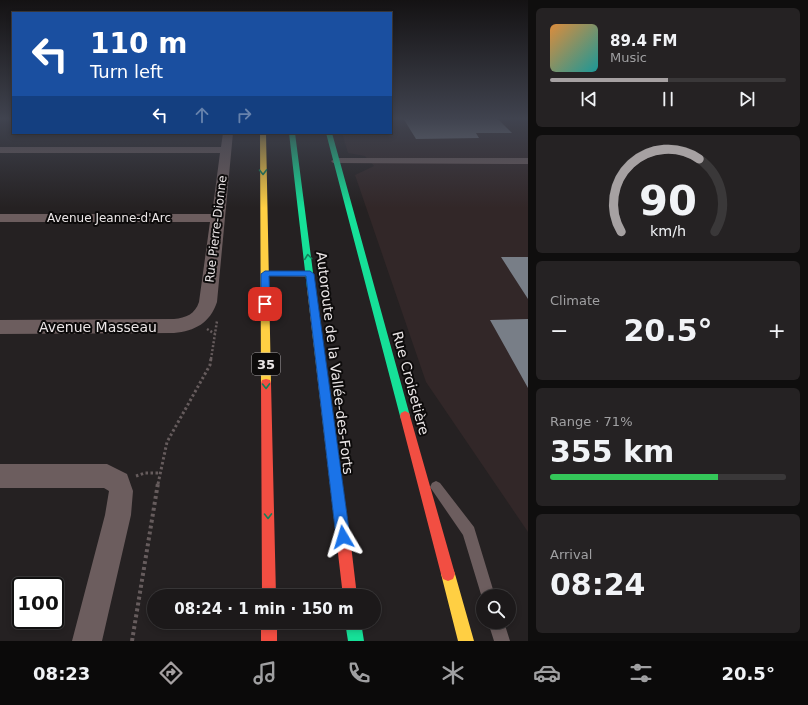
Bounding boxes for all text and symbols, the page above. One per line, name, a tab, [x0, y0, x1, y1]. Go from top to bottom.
text: 110 m	[90, 27, 187, 60]
icon: left	[24, 28, 76, 80]
text: 89.4 FM	[610, 32, 677, 50]
text: Music	[610, 50, 647, 65]
text: Turn left	[90, 61, 163, 82]
icon: previous	[578, 88, 600, 110]
icon: pause	[657, 88, 679, 110]
icon: next	[736, 88, 758, 110]
icon: left	[149, 104, 171, 126]
icon: ahead	[191, 104, 213, 126]
icon: right	[233, 104, 255, 126]
one-way arrow	[259, 169, 268, 175]
street label: Rue Pierre-Dionne	[202, 175, 230, 283]
text: 90	[639, 176, 697, 225]
street label: Avenue Jeanne-d'Arc	[47, 211, 171, 225]
text: km/h	[650, 222, 686, 238]
street label: Autoroute de la Vallée-des-Forts	[313, 251, 357, 475]
one-way arrow	[303, 254, 312, 260]
pin	[248, 287, 282, 321]
icon: arrive	[254, 293, 276, 315]
text: Climate	[550, 293, 600, 308]
text: 20.5°	[623, 313, 713, 348]
text: −	[550, 318, 568, 343]
text: +	[768, 318, 786, 343]
street label: Avenue Masseau	[39, 319, 157, 335]
street label: Rue Croisetière	[389, 329, 433, 437]
road number: 35	[252, 353, 280, 375]
one-way arrow	[262, 383, 270, 389]
text: Range · 71%	[550, 414, 633, 429]
text: 355 km	[550, 434, 674, 469]
one-way arrow	[264, 513, 272, 519]
position arrow	[322, 516, 364, 558]
text: Arrival	[550, 547, 592, 562]
text: 08:24	[550, 567, 646, 602]
speed limit sign: 100	[12, 577, 64, 629]
map controls	[476, 589, 516, 629]
button: search	[476, 589, 516, 629]
text: 08:24 · 1 min · 150 m	[174, 600, 354, 618]
icon: directions	[157, 659, 185, 687]
icon: music	[251, 659, 279, 687]
icon: phone	[345, 659, 373, 687]
icon: climate	[439, 659, 467, 687]
icon: car	[533, 659, 561, 687]
icon: filters	[627, 659, 655, 687]
text: 08:23	[33, 663, 90, 684]
text: 20.5°	[721, 663, 775, 684]

